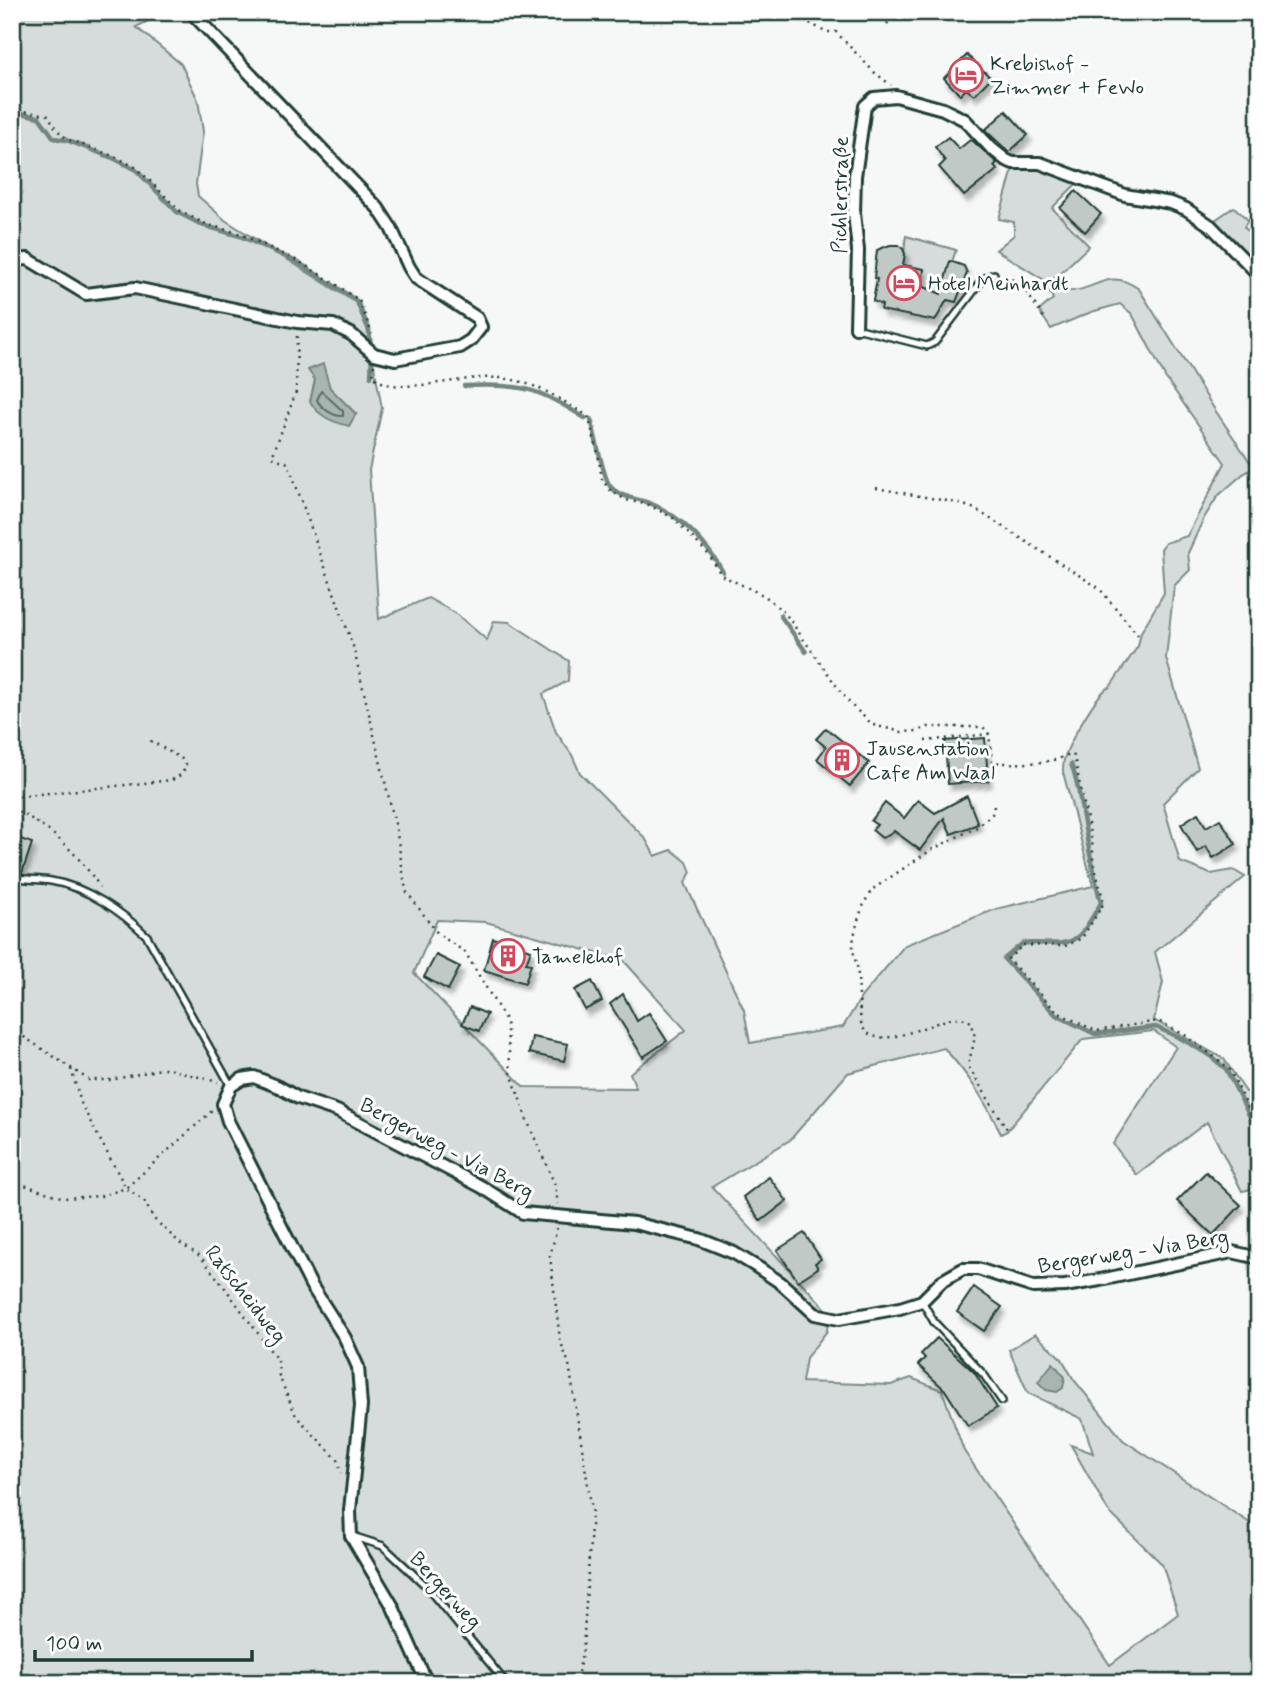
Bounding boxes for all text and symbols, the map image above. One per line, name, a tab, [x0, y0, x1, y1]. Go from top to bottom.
place label: Krebishof - Zimmer + FeWo	[990, 50, 1144, 102]
hotel icon: Krebishof - Zimmer + FeWo	[947, 56, 985, 94]
street label: Pichlerstraße	[826, 136, 856, 254]
hotel icon: Hotel Meinhardt	[885, 264, 923, 302]
place label: Hotel Meinhardt	[928, 270, 1069, 298]
place label: Jausenstation Cafe Am Waal	[866, 735, 995, 787]
building icon: Jausenstation Cafe Am Waal	[823, 741, 861, 779]
building icon: Tamelehof	[489, 937, 527, 975]
place label: Tamelehof	[532, 943, 623, 971]
street label: Bergerweg - Via Berg	[354, 1091, 538, 1207]
street label: Bergerweg - Via Berg	[1036, 1223, 1231, 1282]
street label: Ratscheidweg	[197, 1240, 292, 1350]
street label: Bergerweg	[402, 1546, 488, 1636]
scale bar	[35, 1618, 252, 1662]
text: 100 m	[46, 1630, 102, 1658]

